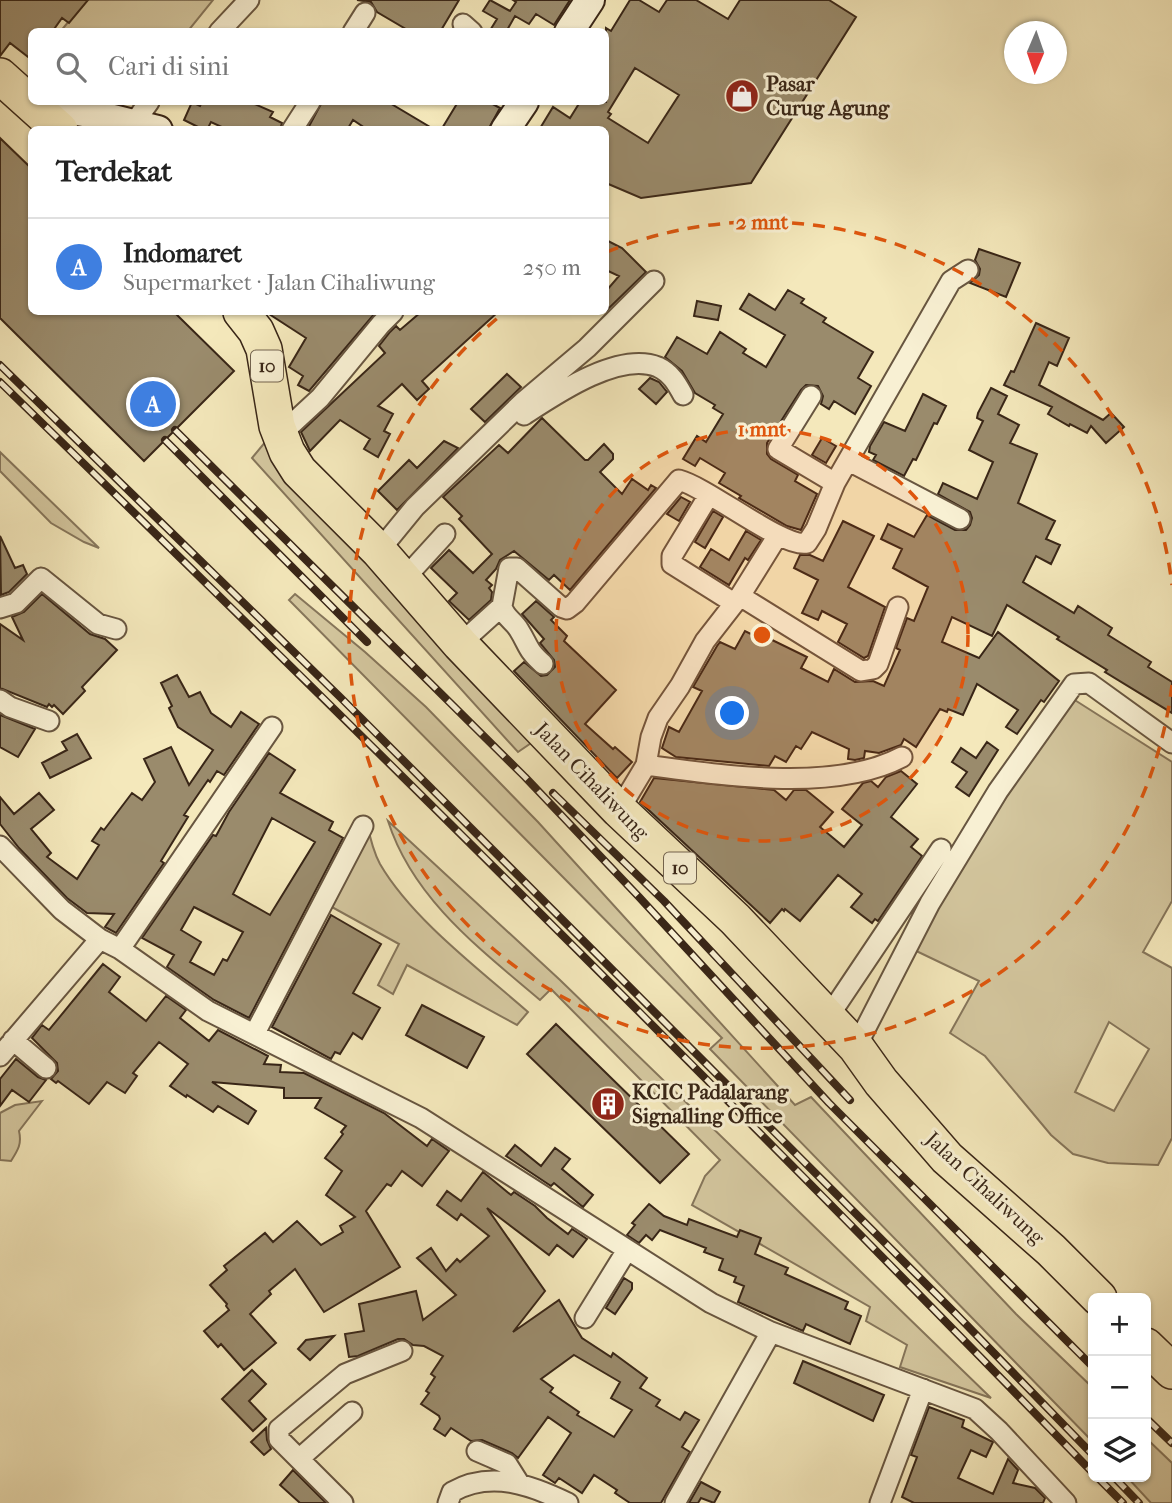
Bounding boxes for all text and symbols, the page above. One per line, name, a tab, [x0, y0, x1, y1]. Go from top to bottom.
north arrow	[1004, 21, 1067, 84]
search box	[28, 28, 609, 105]
icon: search	[52, 48, 90, 86]
text: Cari di sini	[108, 51, 229, 82]
place label: Pasar Curug Agung	[766, 72, 890, 120]
shop icon: Pasar Curug Agung	[723, 77, 761, 115]
text: Terdekat	[56, 154, 172, 189]
text: 2 mnt	[736, 210, 789, 234]
text: Indomaret	[123, 238, 242, 269]
text: A	[72, 254, 86, 281]
text: 250 m	[523, 254, 581, 281]
text: Supermarket · Jalan Cihaliwung	[123, 269, 435, 296]
road number: 10	[251, 350, 283, 382]
pin: A	[130, 378, 176, 430]
text: 1 mnt	[738, 417, 787, 441]
centre of rings	[750, 623, 774, 647]
your location	[715, 696, 749, 730]
street label: Jalan Cihaliwung	[529, 716, 655, 845]
road number: 10	[664, 852, 696, 884]
place label: KCIC Padalarang Signalling Office	[632, 1080, 789, 1128]
building icon: KCIC Padalarang Signalling Office	[589, 1085, 627, 1123]
street label: Jalan Cihaliwung	[919, 1125, 1050, 1250]
map controls	[1088, 1293, 1151, 1482]
button: +	[1088, 1293, 1151, 1356]
button: −	[1088, 1356, 1151, 1419]
button: layers	[1088, 1419, 1151, 1482]

